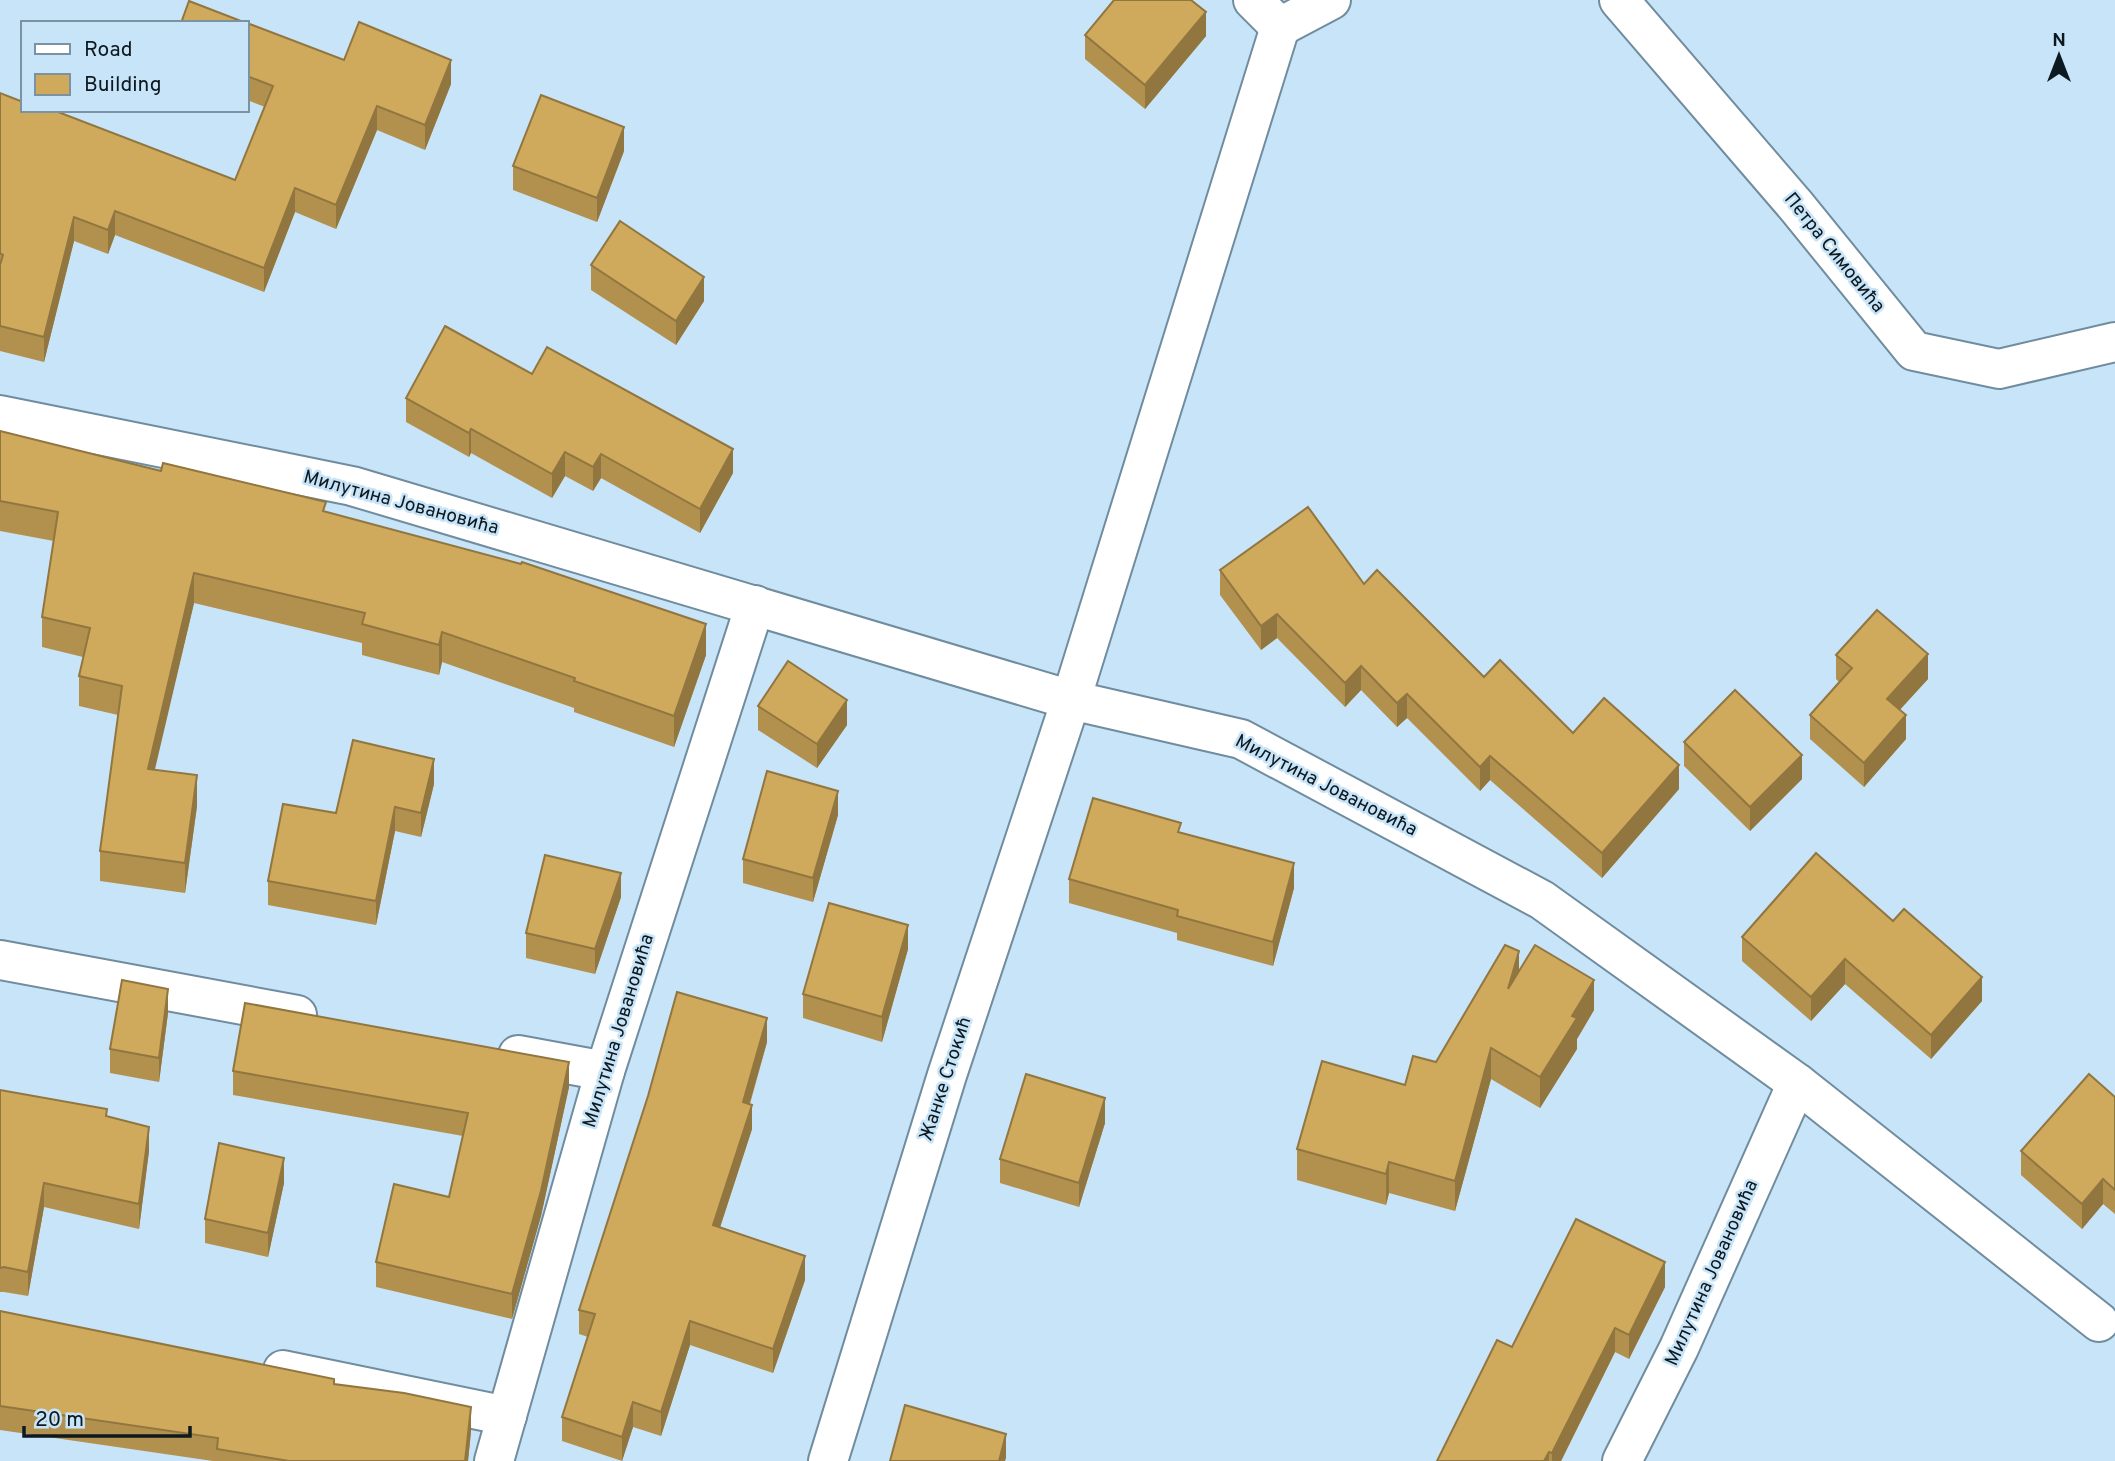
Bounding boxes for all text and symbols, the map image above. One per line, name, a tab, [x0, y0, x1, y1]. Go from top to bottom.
legend	[21, 21, 248, 112]
north arrow	[2024, 21, 2094, 91]
text: N	[2052, 29, 2066, 53]
text: Road	[84, 37, 133, 64]
text: Building	[84, 72, 162, 99]
street label: Петра Симовића	[1778, 188, 1890, 318]
street label: Милутина Јовановића	[301, 465, 501, 541]
street label: Милутина Јовановића	[1231, 730, 1421, 842]
street label: Милутина Јовановића	[578, 931, 660, 1131]
street label: Жанке Стокић	[915, 1014, 977, 1144]
street label: Милутина Јовановића	[1660, 1176, 1764, 1370]
scale bar	[24, 1394, 191, 1438]
text: 20 m	[35, 1407, 84, 1434]

